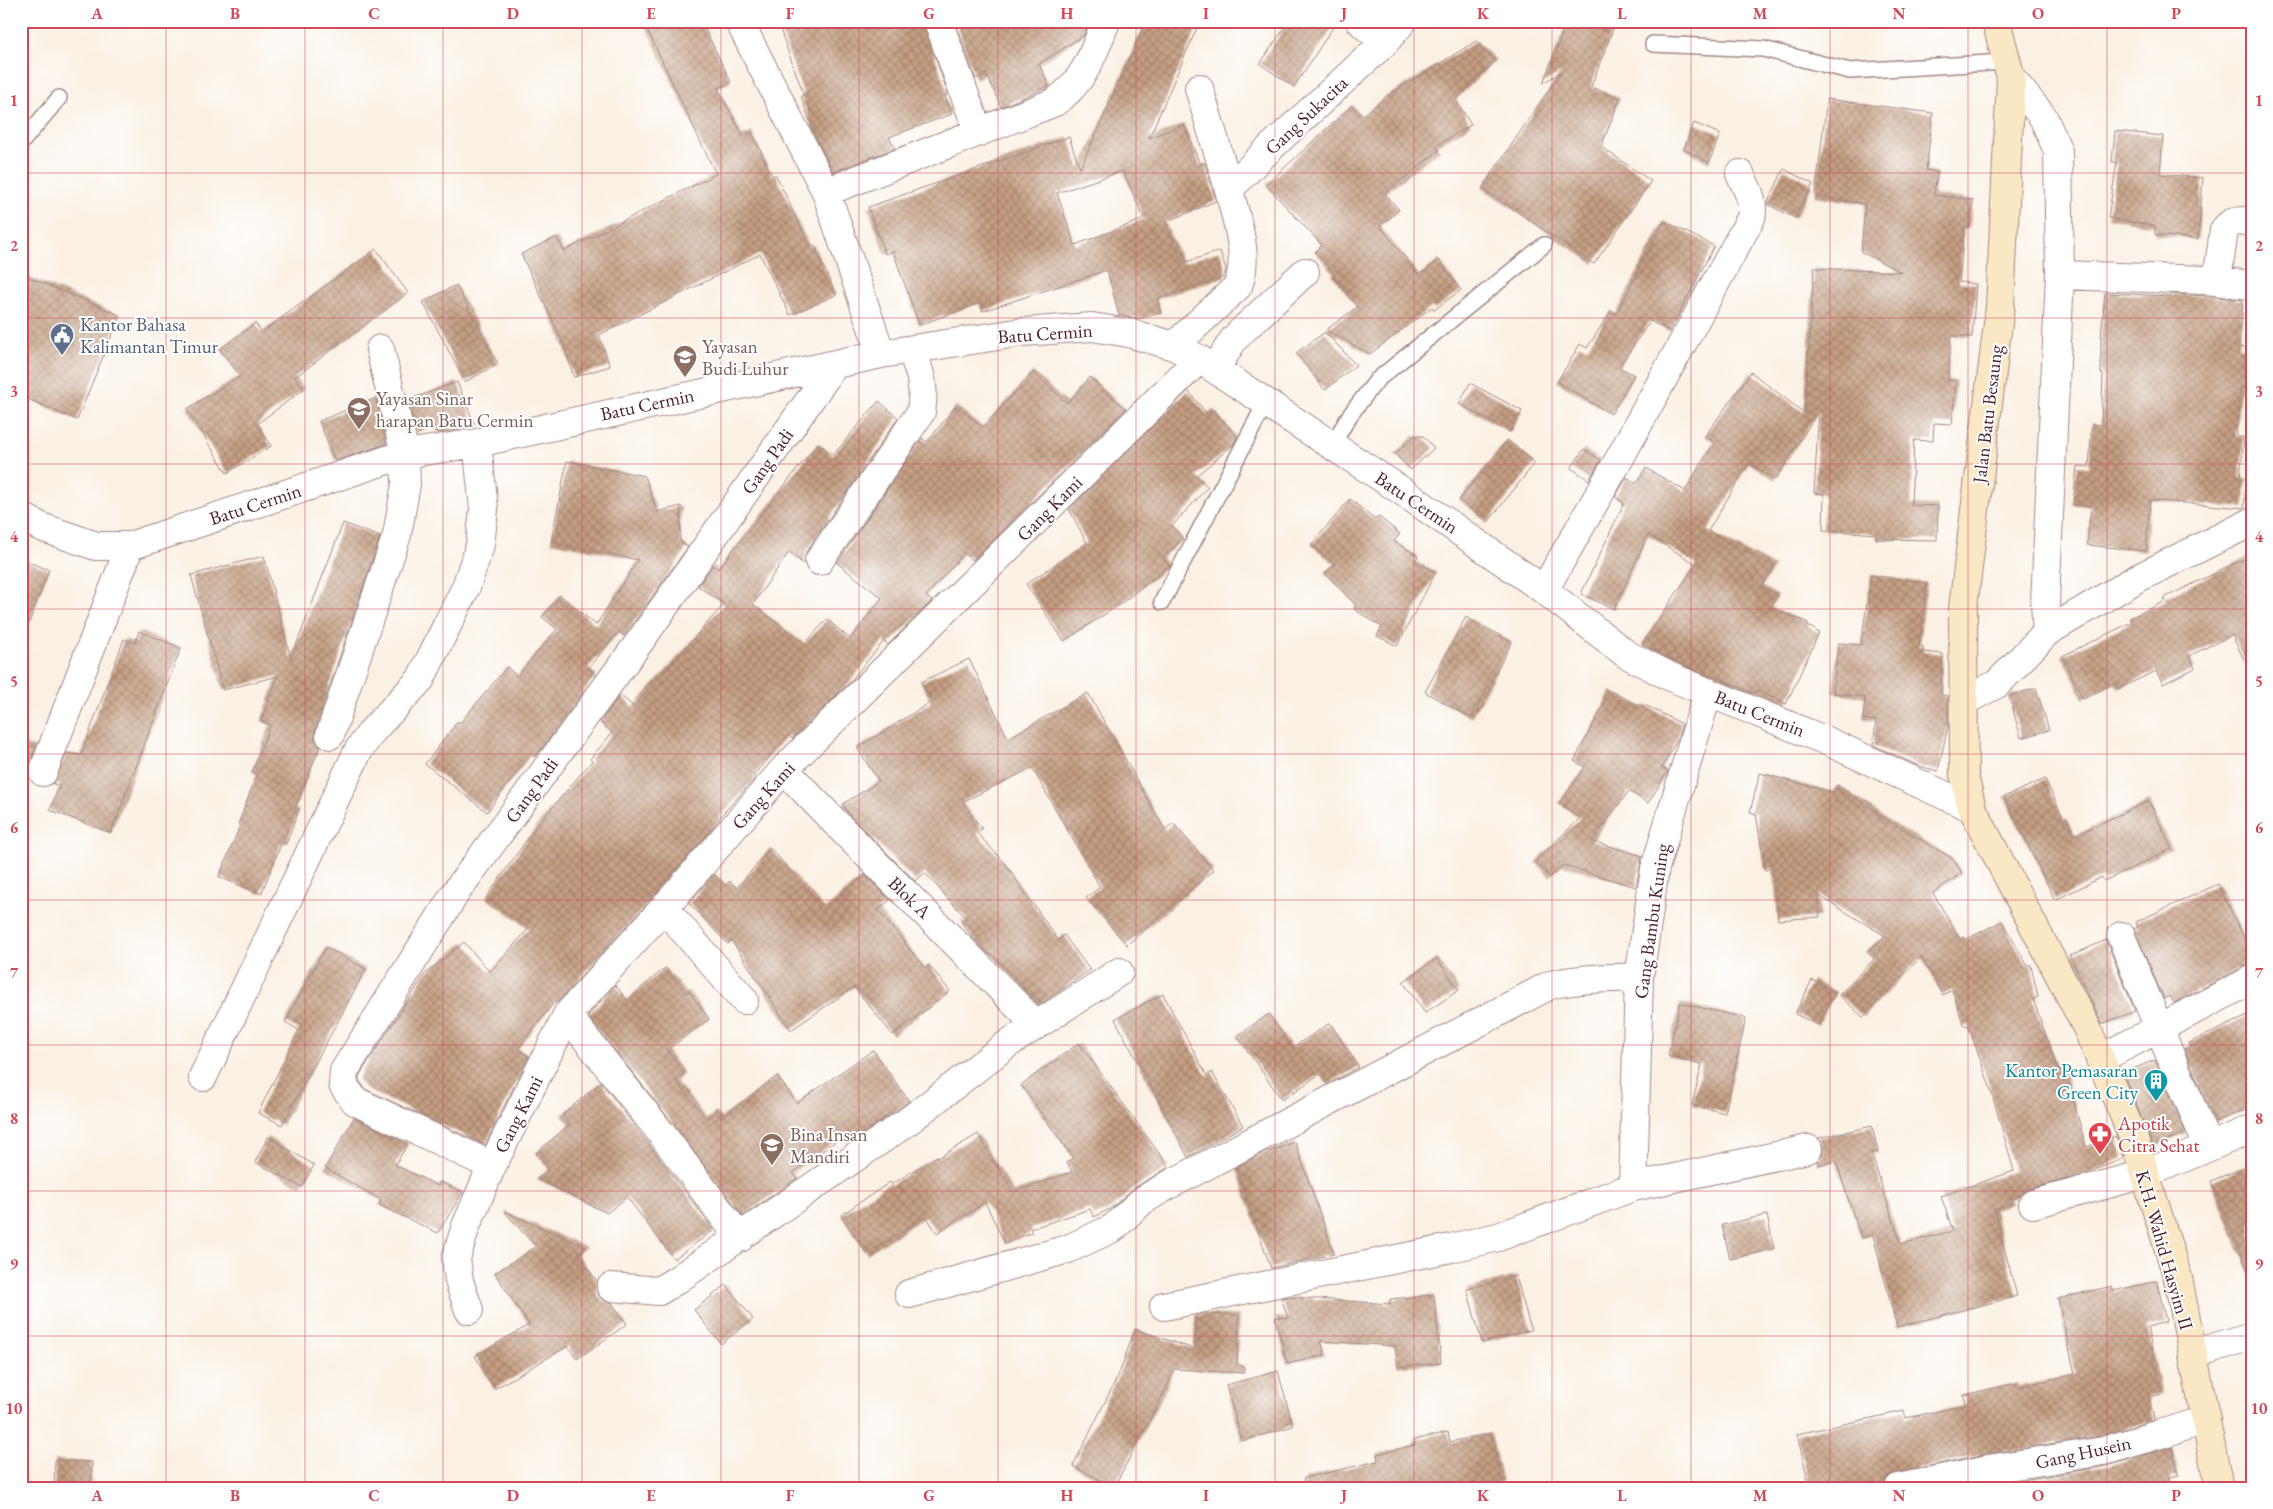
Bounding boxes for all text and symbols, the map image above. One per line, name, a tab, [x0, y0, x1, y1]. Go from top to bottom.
text: A	[90, 3, 103, 24]
text: B	[230, 3, 240, 24]
text: C	[368, 3, 380, 24]
text: D	[507, 3, 519, 24]
text: E	[646, 3, 656, 24]
text: F	[786, 3, 795, 24]
text: G	[923, 3, 935, 24]
text: H	[1061, 3, 1074, 24]
text: I	[1203, 3, 1209, 24]
text: J	[1339, 3, 1347, 24]
text: K	[1477, 3, 1490, 24]
text: L	[1617, 3, 1627, 24]
text: M	[1753, 3, 1768, 24]
text: N	[1893, 3, 1906, 24]
text: O	[2032, 3, 2044, 24]
text: P	[2171, 3, 2181, 24]
street label: Gang Sukacita	[1259, 70, 1353, 160]
text: 1	[10, 90, 18, 111]
text: 1	[2255, 90, 2263, 111]
text: 2	[10, 235, 19, 256]
text: 2	[2255, 235, 2264, 256]
place label: Kantor Bahasa Kalimantan Timur	[80, 312, 219, 359]
street label: Batu Cermin	[997, 318, 1093, 349]
public building icon: Kantor Bahasa Kalimantan Timur	[49, 322, 75, 356]
place label: Yayasan Budi Luhur	[702, 334, 789, 381]
street label: Jalan Batu Besaung	[1966, 343, 2008, 487]
school or university icon: Yayasan Budi Luhur	[672, 344, 698, 378]
text: 3	[10, 381, 18, 402]
text: 3	[2255, 381, 2263, 402]
street label: Batu Cermin	[598, 382, 696, 427]
place label: Yayasan Sinar harapan Batu Cermin	[376, 386, 533, 433]
school or university icon: Yayasan Sinar harapan Batu Cermin	[346, 396, 372, 430]
street label: Gang Padi	[736, 423, 799, 499]
street label: Batu Cermin	[1370, 465, 1463, 539]
street label: Gang Kami	[1011, 470, 1088, 547]
street label: Batu Cermin	[206, 478, 304, 531]
text: 4	[10, 526, 19, 547]
text: 4	[2255, 526, 2264, 547]
text: 5	[10, 671, 18, 692]
text: 5	[2255, 671, 2263, 692]
street label: Batu Cermin	[1711, 684, 1809, 743]
street label: Gang Padi	[499, 752, 564, 828]
street label: Gang Kami	[726, 756, 801, 835]
text: 6	[10, 817, 19, 838]
text: 6	[2255, 817, 2264, 838]
street label: Gang Bambu Kuning	[1628, 841, 1675, 1000]
street label: Blok A	[883, 871, 937, 925]
text: 7	[10, 962, 19, 983]
text: 7	[2255, 962, 2264, 983]
place label: Kantor Pemasaran Green City	[2005, 1058, 2139, 1105]
building icon: Kantor Pemasaran Green City	[2143, 1068, 2169, 1102]
street label: Gang Kami	[488, 1071, 549, 1157]
text: 8	[10, 1108, 18, 1129]
text: 8	[2255, 1108, 2263, 1129]
place label: Apotik Citra Sehat	[2117, 1111, 2199, 1158]
pharmacy icon: Apotik Citra Sehat	[2087, 1121, 2113, 1155]
place label: Bina Insan Mandiri	[790, 1122, 867, 1169]
school or university icon: Bina Insan Mandiri	[759, 1132, 785, 1166]
street label: K.H. Wahid Hasyim II	[2130, 1167, 2199, 1333]
text: 9	[10, 1253, 19, 1274]
text: 9	[2255, 1253, 2264, 1274]
text: 10	[6, 1398, 23, 1419]
text: 10	[2251, 1398, 2268, 1419]
street label: Gang Husein	[2033, 1430, 2133, 1475]
text: A	[90, 1485, 103, 1506]
text: B	[230, 1485, 240, 1506]
text: C	[368, 1485, 380, 1506]
text: D	[507, 1485, 519, 1506]
text: E	[646, 1485, 656, 1506]
text: F	[786, 1485, 795, 1506]
text: G	[923, 1485, 935, 1506]
text: H	[1061, 1485, 1074, 1506]
text: I	[1203, 1485, 1209, 1506]
text: J	[1339, 1485, 1347, 1506]
text: K	[1477, 1485, 1490, 1506]
text: L	[1617, 1485, 1627, 1506]
text: M	[1753, 1485, 1768, 1506]
text: N	[1893, 1485, 1906, 1506]
text: O	[2032, 1485, 2044, 1506]
text: P	[2171, 1485, 2181, 1506]

